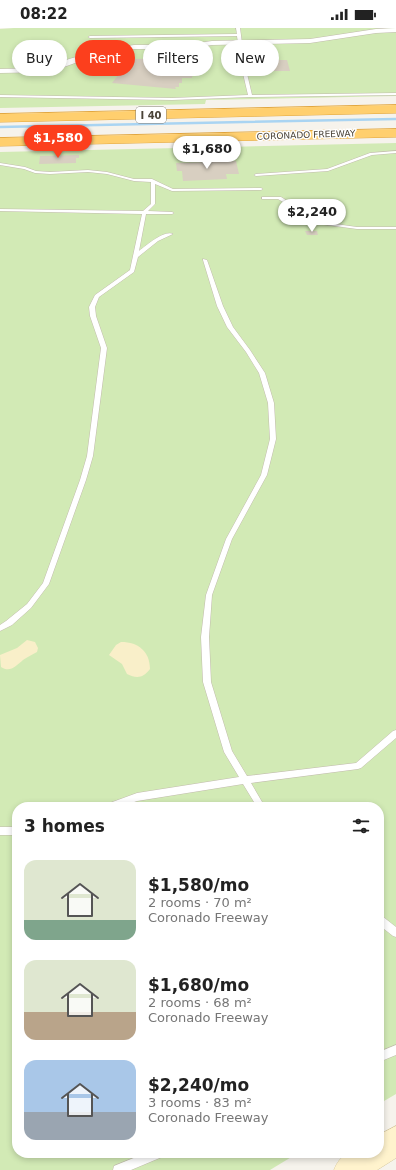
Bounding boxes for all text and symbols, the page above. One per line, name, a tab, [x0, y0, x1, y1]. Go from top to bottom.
text: 08:22	[20, 5, 68, 23]
chip: Buy	[12, 40, 67, 76]
chip: Rent	[75, 40, 135, 76]
chip: Filters	[143, 40, 213, 76]
chip: New	[221, 40, 279, 76]
road number: I 40	[136, 107, 166, 123]
pin: $1,580	[25, 125, 91, 159]
street label: CORONADO FREEWAY	[257, 128, 356, 142]
text: $1,580	[33, 130, 83, 145]
pin: $1,680	[174, 136, 240, 170]
text: $1,680	[182, 141, 232, 156]
pin: $2,240	[279, 199, 345, 233]
text: $2,240	[287, 204, 337, 219]
icon: filters	[350, 815, 372, 837]
text: 3 homes	[24, 816, 105, 836]
text: $1,580/mo	[148, 875, 249, 895]
icon: home	[56, 876, 104, 924]
text: 2 rooms · 70 m²	[148, 895, 252, 910]
text: Coronado Freeway	[148, 910, 268, 925]
text: $1,680/mo	[148, 975, 249, 995]
icon: home	[56, 976, 104, 1024]
text: 2 rooms · 68 m²	[148, 995, 252, 1010]
text: Coronado Freeway	[148, 1010, 268, 1025]
text: $2,240/mo	[148, 1075, 249, 1095]
icon: home	[56, 1076, 104, 1124]
text: 3 rooms · 83 m²	[148, 1095, 252, 1110]
text: Coronado Freeway	[148, 1110, 268, 1125]

